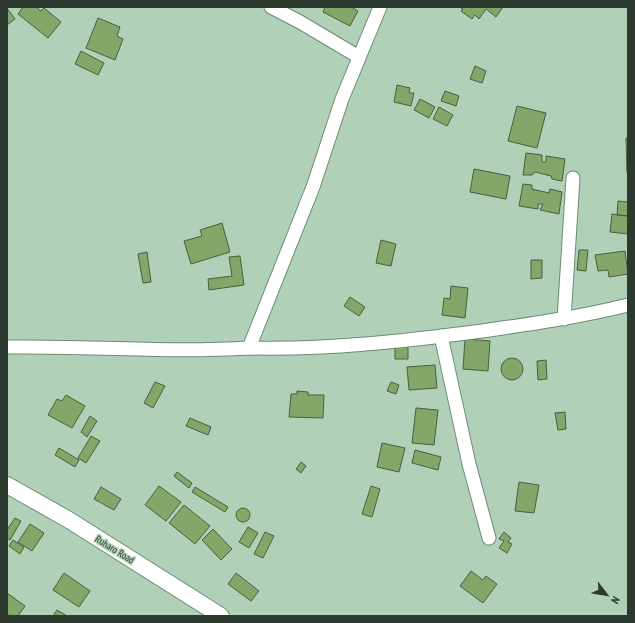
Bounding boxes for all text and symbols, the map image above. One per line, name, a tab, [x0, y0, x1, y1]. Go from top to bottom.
street label: Ruharo Road	[93, 532, 137, 567]
north arrow	[587, 575, 627, 615]
text: N	[608, 594, 623, 606]

